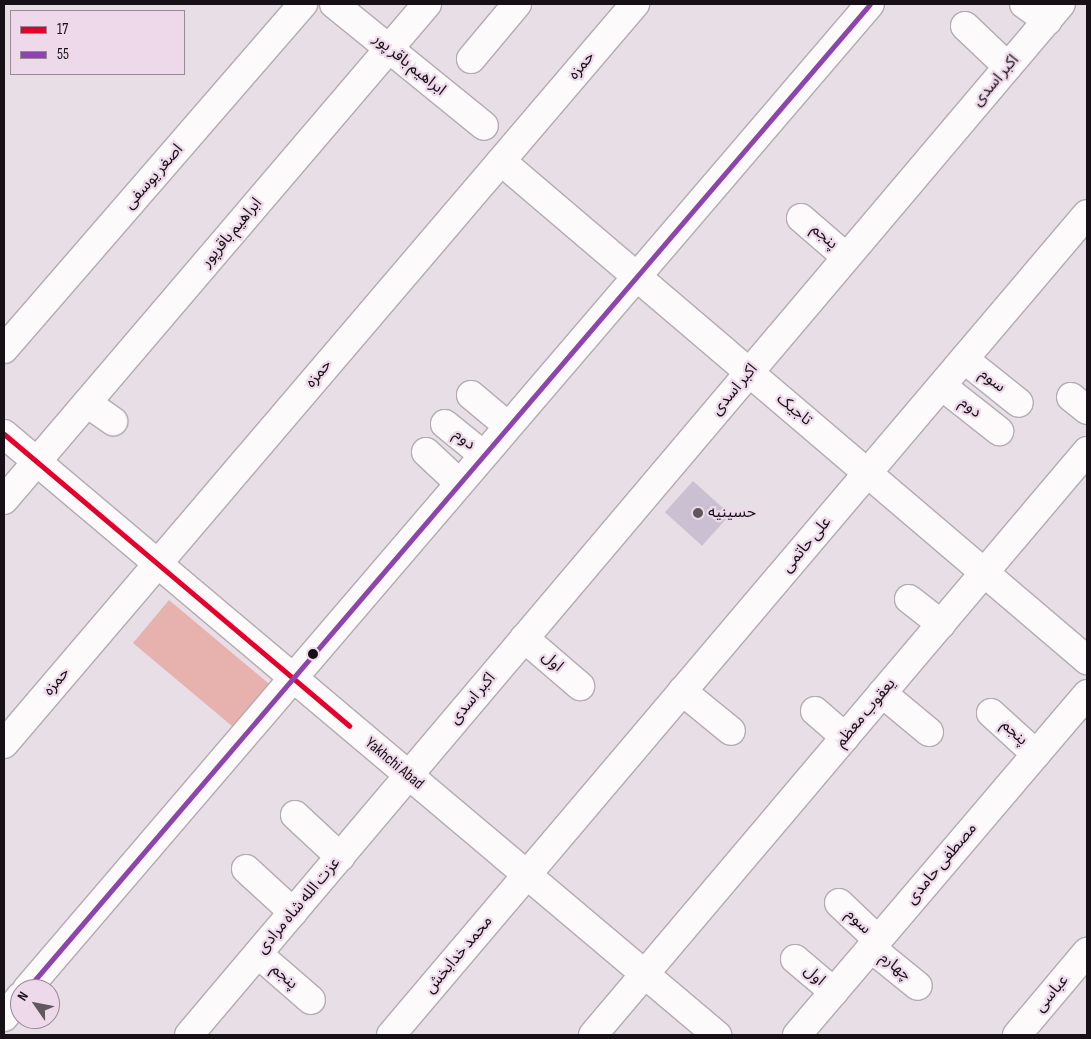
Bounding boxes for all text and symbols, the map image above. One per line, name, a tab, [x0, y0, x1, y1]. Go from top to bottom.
legend	[10, 10, 185, 75]
text: 17	[57, 20, 68, 39]
street label: ابراهیم باقر پور	[369, 30, 449, 100]
text: 55	[57, 45, 69, 64]
street label: حمزه	[565, 48, 599, 84]
street label: اکبر اسدی	[969, 51, 1023, 111]
street label: اصغر یوسفی	[120, 140, 188, 214]
street label: ابراهیم باقرپور	[197, 194, 267, 272]
street label: پنجم	[807, 220, 841, 254]
street label: حمزه	[302, 356, 336, 392]
street label: اکبر اسدی	[708, 360, 762, 420]
street label: سوم	[975, 365, 1009, 397]
street label: تاجیک	[772, 390, 816, 430]
street label: دوم	[955, 394, 985, 422]
street label: دوم	[449, 425, 479, 455]
place label: حسینیه	[708, 503, 756, 523]
marker: حسینیه	[692, 507, 704, 519]
street label: علی حاتمی	[778, 513, 836, 577]
street label: اول	[537, 648, 567, 676]
unlabelled marker	[308, 649, 318, 659]
street label: حمزه	[40, 664, 74, 700]
street label: اکبر اسدی	[446, 669, 500, 729]
street label: یعقوب معظم	[832, 675, 900, 751]
street label: پنجم	[997, 716, 1031, 750]
street label: Yakhchi Abad	[361, 734, 427, 794]
street label: مصطفی حامدی	[902, 819, 982, 909]
street label: عزت الله شاه مرادی	[253, 854, 345, 958]
street label: سوم	[841, 905, 875, 939]
street label: محمد خدابخش	[421, 912, 497, 998]
street label: چهارم	[875, 948, 915, 986]
street label: پنجم	[267, 960, 301, 994]
street label: اول	[799, 962, 829, 990]
street label: عباسی	[1031, 972, 1073, 1016]
north arrow	[10, 979, 60, 1029]
text: N	[14, 988, 32, 1004]

